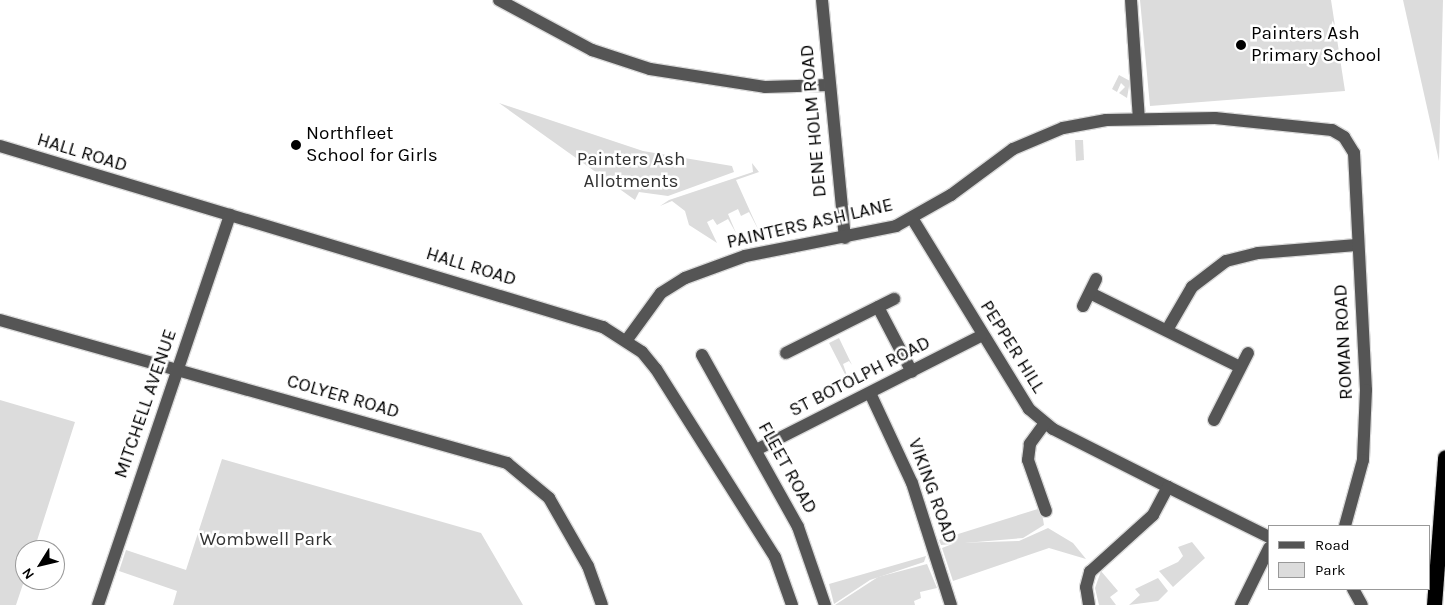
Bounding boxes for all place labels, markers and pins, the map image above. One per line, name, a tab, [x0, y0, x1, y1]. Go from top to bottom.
place label: Painters Ash Primary School	[1251, 23, 1381, 67]
marker: Painters Ash Primary School	[1235, 39, 1247, 51]
place label: Northfleet School for Girls	[306, 123, 438, 167]
marker: Northfleet School for Girls	[290, 139, 302, 151]

